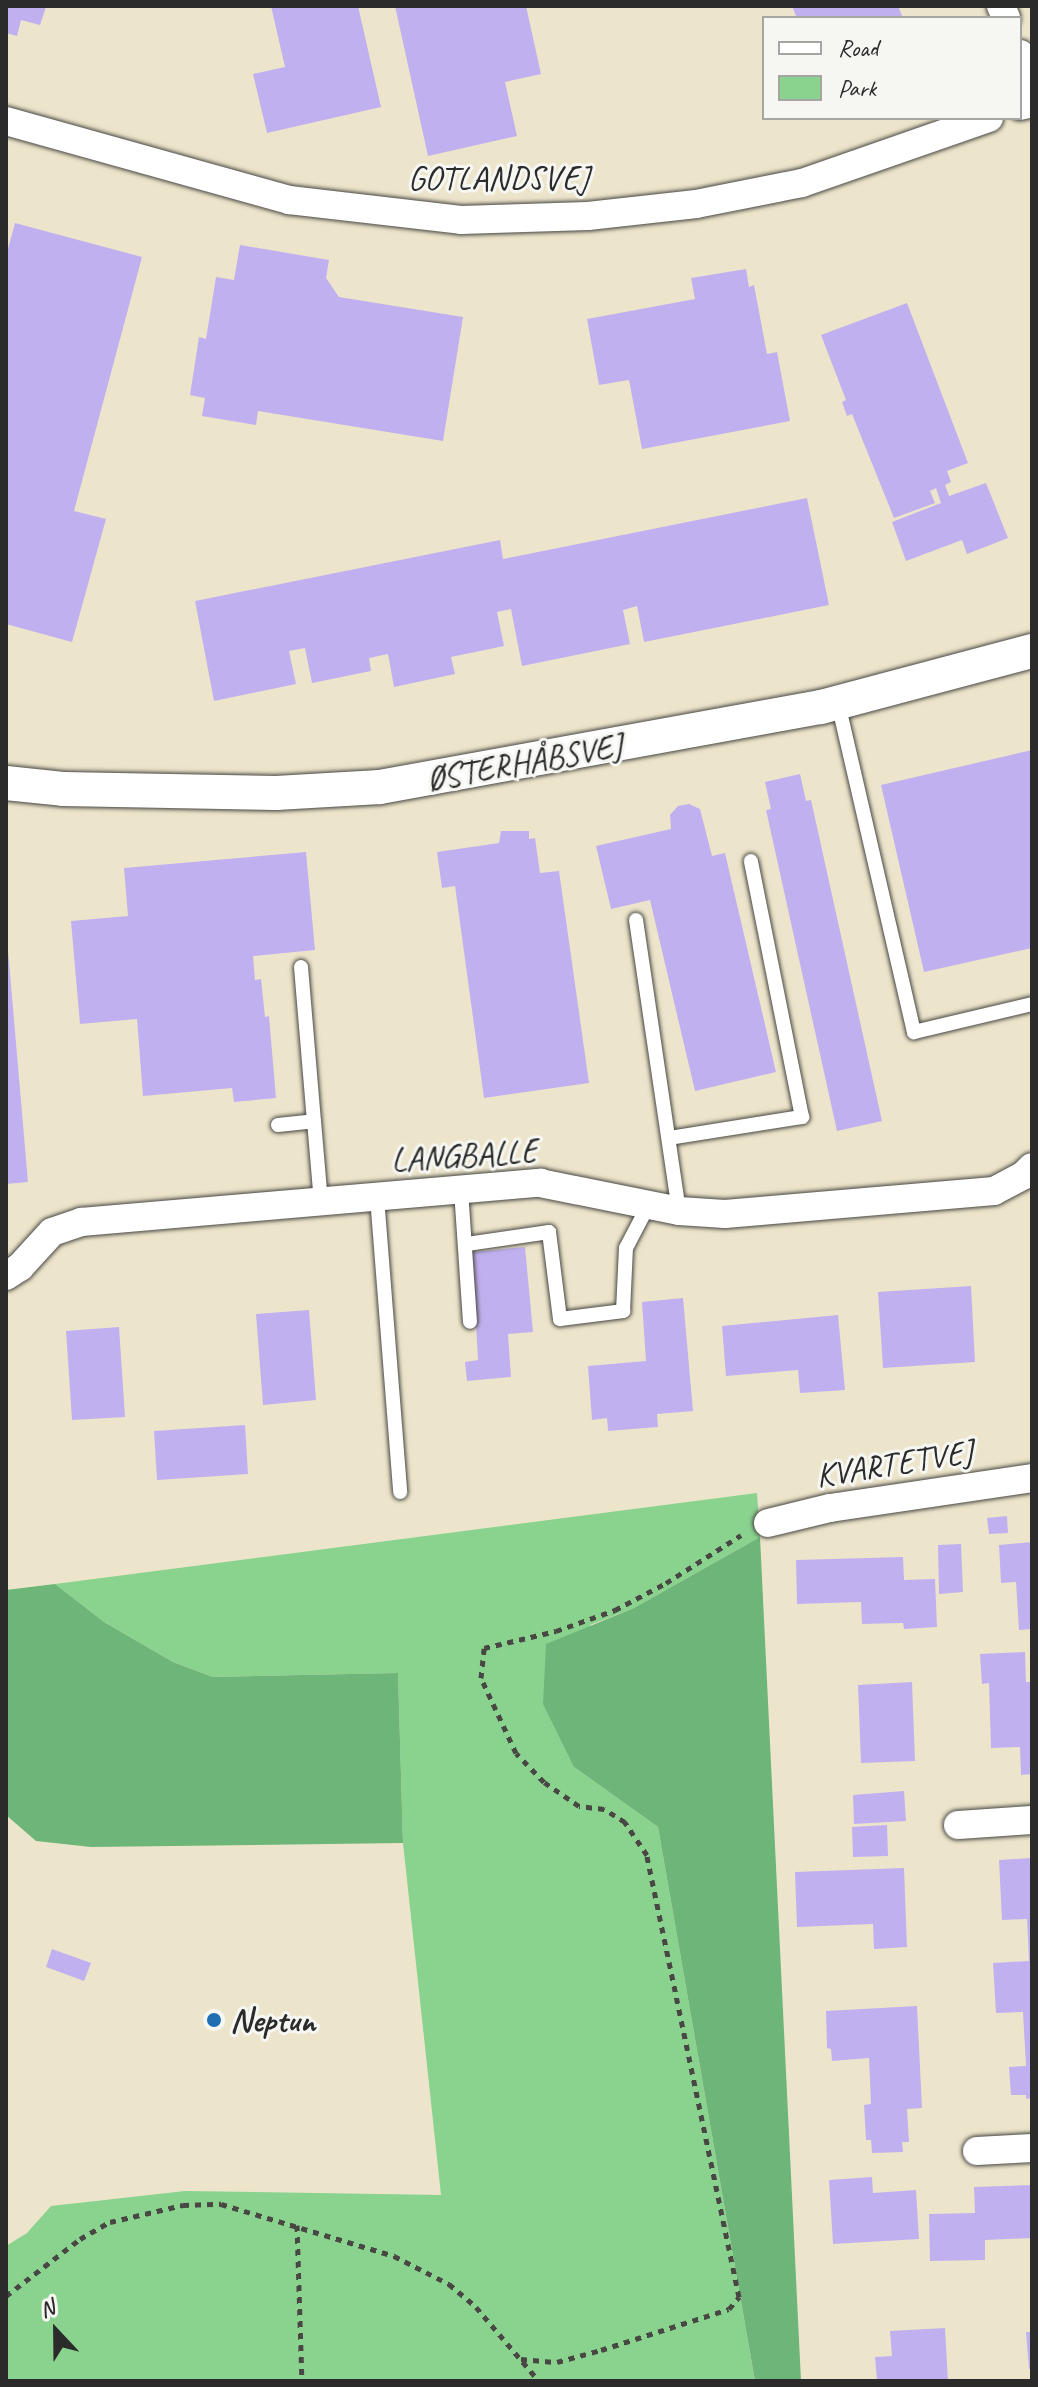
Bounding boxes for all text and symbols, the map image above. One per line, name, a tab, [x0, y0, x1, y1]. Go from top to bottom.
legend	[762, 16, 1022, 120]
text: Road	[838, 33, 878, 63]
text: Park	[838, 73, 876, 103]
street label: GOTLANDSVEJ	[408, 158, 588, 198]
street label: ØSTERHÅBSVEJ	[423, 725, 625, 799]
street label: LANGBALLE	[390, 1130, 538, 1180]
street label: KVARTETVEJ	[813, 1430, 975, 1496]
place label: Neptun	[230, 2000, 315, 2040]
marker: Neptun	[205, 2011, 223, 2029]
north arrow	[16, 2291, 96, 2371]
text: N	[35, 2293, 59, 2324]

